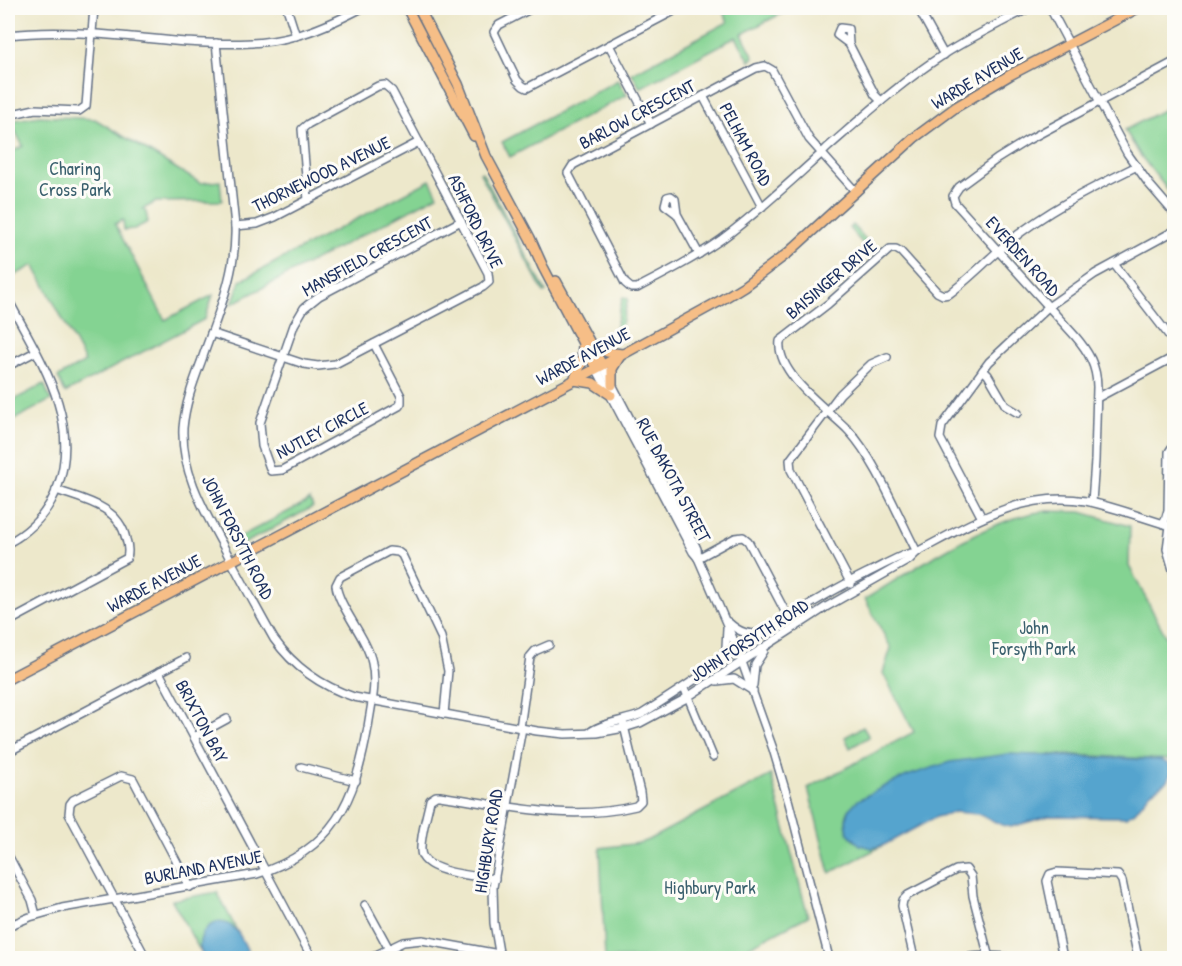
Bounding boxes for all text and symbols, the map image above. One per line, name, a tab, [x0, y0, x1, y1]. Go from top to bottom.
street label: WARDE AVENUE	[926, 41, 1028, 115]
street label: BARLOW CRESCENT	[575, 73, 700, 155]
street label: PELHAM ROAD	[714, 98, 779, 190]
street label: THORNEWOOD AVENUE	[248, 130, 394, 218]
park label: Charing Cross Park	[39, 156, 112, 202]
street label: ASHFORD DRIVE	[442, 170, 510, 272]
street label: MANSFIELD CRESCENT	[297, 209, 437, 302]
street label: EVERDEN ROAD	[980, 211, 1066, 302]
street label: BAISINGER DRIVE	[780, 233, 882, 325]
street label: WARDE AVENUE	[532, 321, 634, 391]
street label: NUTLEY CIRCLE	[271, 395, 373, 465]
street label: RUE DAKOTA STREET	[631, 413, 718, 547]
street label: JOHN FORSYTH ROAD	[196, 471, 280, 604]
street label: WARDE AVENUE	[103, 548, 205, 618]
street label: JOHN FORSYTH ROAD	[685, 592, 813, 688]
park label: John Forsyth Park	[991, 615, 1076, 661]
street label: BRIXTON BAY	[170, 675, 234, 767]
street label: HIGHBURY ROAD	[467, 787, 509, 895]
street label: BURLAND AVENUE	[142, 843, 264, 891]
park label: Highbury Park	[664, 875, 756, 900]

